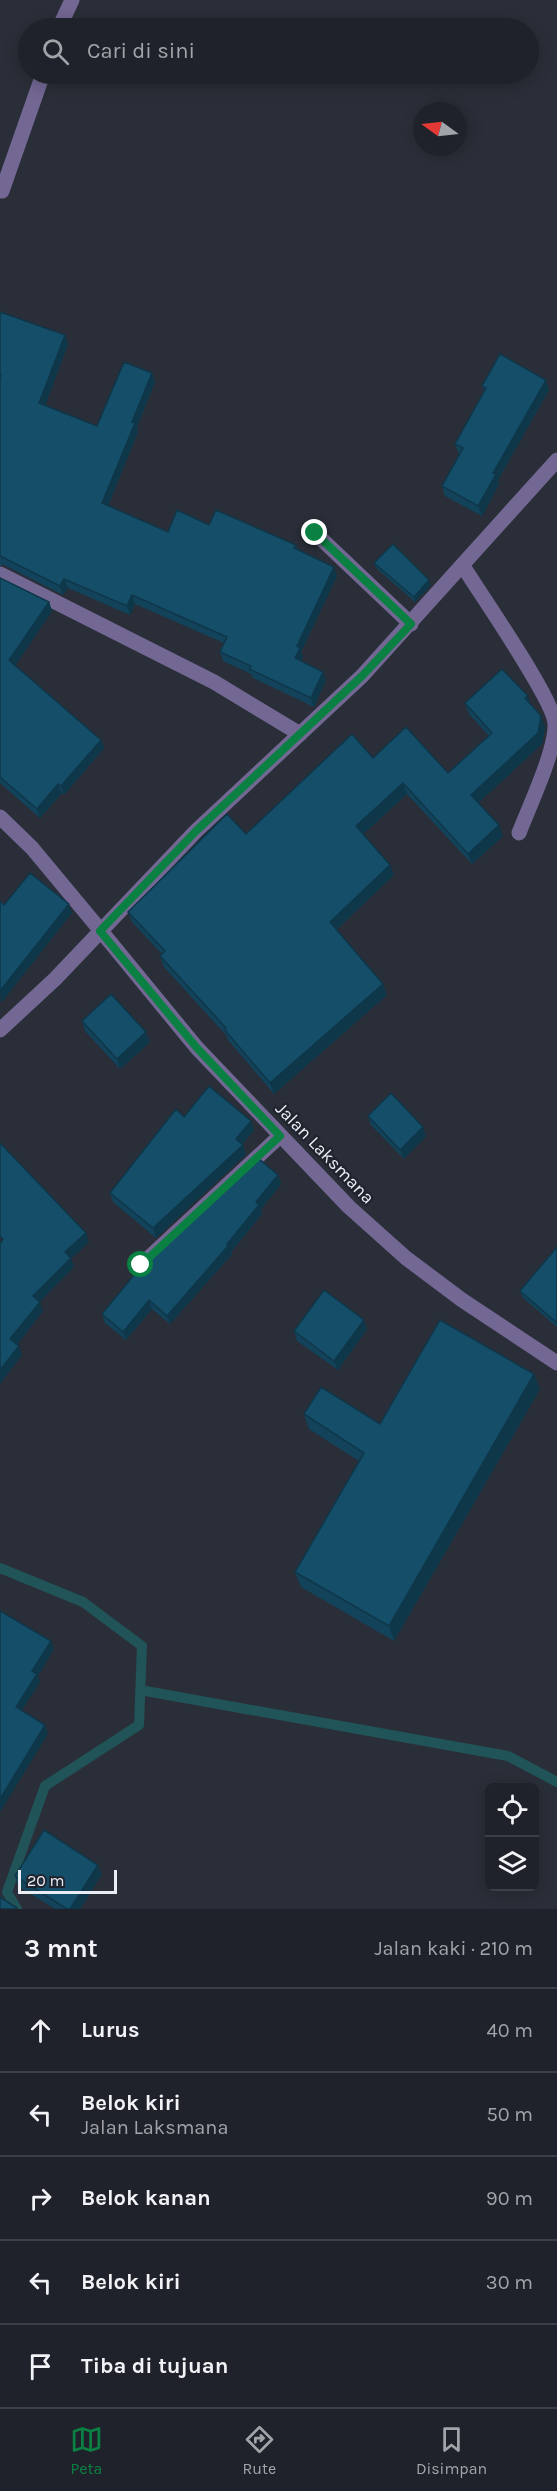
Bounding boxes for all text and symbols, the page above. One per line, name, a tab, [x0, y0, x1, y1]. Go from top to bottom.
search box	[18, 18, 539, 84]
icon: search	[39, 35, 72, 68]
text: Cari di sini	[87, 38, 195, 64]
north arrow	[413, 102, 467, 156]
route end	[301, 519, 327, 545]
street label: Jalan Laksmana	[271, 1098, 379, 1208]
route start	[127, 1251, 153, 1277]
map controls	[485, 1783, 539, 1891]
button: locate	[485, 1783, 539, 1837]
button: layers	[485, 1837, 539, 1891]
scale bar	[18, 1867, 117, 1894]
text: 20 m	[27, 1871, 65, 1890]
text: 3 mnt	[24, 1933, 98, 1964]
text: Jalan kaki · 210 m	[374, 1937, 533, 1960]
icon: ahead	[24, 2014, 57, 2047]
text: Lurus	[81, 2017, 140, 2043]
text: 40 m	[487, 2019, 533, 2042]
text: Belok kiri	[81, 2090, 181, 2116]
icon: left	[24, 2098, 57, 2131]
text: 50 m	[486, 2103, 533, 2126]
text: Jalan Laksmana	[81, 2116, 228, 2139]
icon: right	[24, 2182, 57, 2215]
text: Belok kanan	[81, 2185, 211, 2211]
text: 90 m	[486, 2187, 533, 2210]
icon: left	[24, 2266, 57, 2299]
text: Belok kiri	[81, 2269, 181, 2295]
text: 30 m	[486, 2271, 533, 2294]
icon: arrive	[24, 2350, 57, 2383]
text: Tiba di tujuan	[81, 2353, 228, 2379]
tab: Peta	[70, 2423, 103, 2478]
tab: Rute	[242, 2423, 276, 2478]
tab: Disimpan	[416, 2423, 487, 2478]

